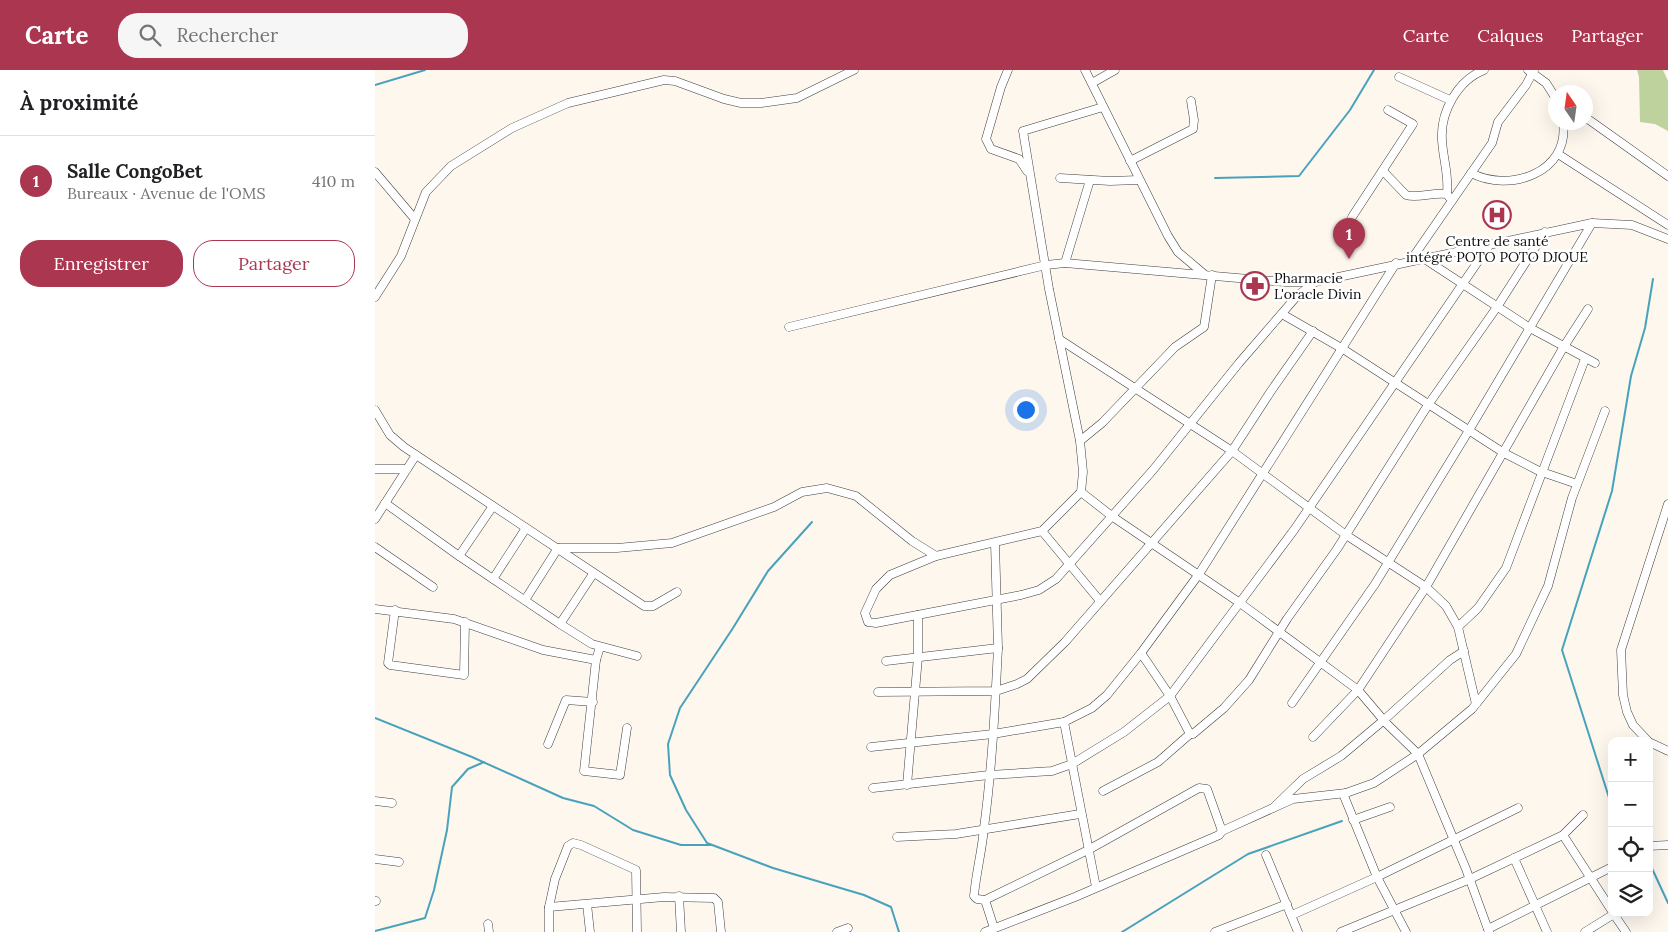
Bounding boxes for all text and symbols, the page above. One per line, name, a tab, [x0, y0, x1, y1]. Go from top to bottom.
search box	[118, 13, 468, 58]
text: Carte	[25, 20, 88, 51]
icon: search	[136, 21, 164, 49]
text: Rechercher	[176, 23, 278, 47]
text: Carte	[1403, 24, 1449, 47]
text: Calques	[1477, 24, 1543, 47]
text: Partager	[1571, 24, 1643, 47]
north arrow	[1548, 85, 1593, 130]
text: À proximité	[20, 89, 138, 116]
text: Salle CongoBet	[67, 159, 203, 183]
text: 1	[33, 171, 39, 191]
text: 410 m	[312, 171, 355, 191]
text: Bureaux · Avenue de l'OMS	[67, 183, 265, 203]
hospital icon: Centre de santé intégré POTO POTO DJOUE	[1482, 200, 1512, 230]
pin: 1	[1333, 218, 1365, 259]
place label: Centre de santé intégré POTO POTO DJOUE	[1406, 232, 1588, 266]
button: Enregistrer	[20, 240, 183, 287]
button: Partager	[193, 240, 355, 287]
place label: Pharmacie L'oracle Divin	[1274, 269, 1362, 303]
pharmacy icon: Pharmacie L'oracle Divin	[1240, 271, 1270, 301]
your location	[1013, 397, 1039, 423]
map controls	[1608, 737, 1653, 917]
button: +	[1608, 737, 1653, 782]
button: −	[1608, 782, 1653, 827]
button: locate	[1608, 827, 1653, 872]
button: layers	[1608, 872, 1653, 917]

